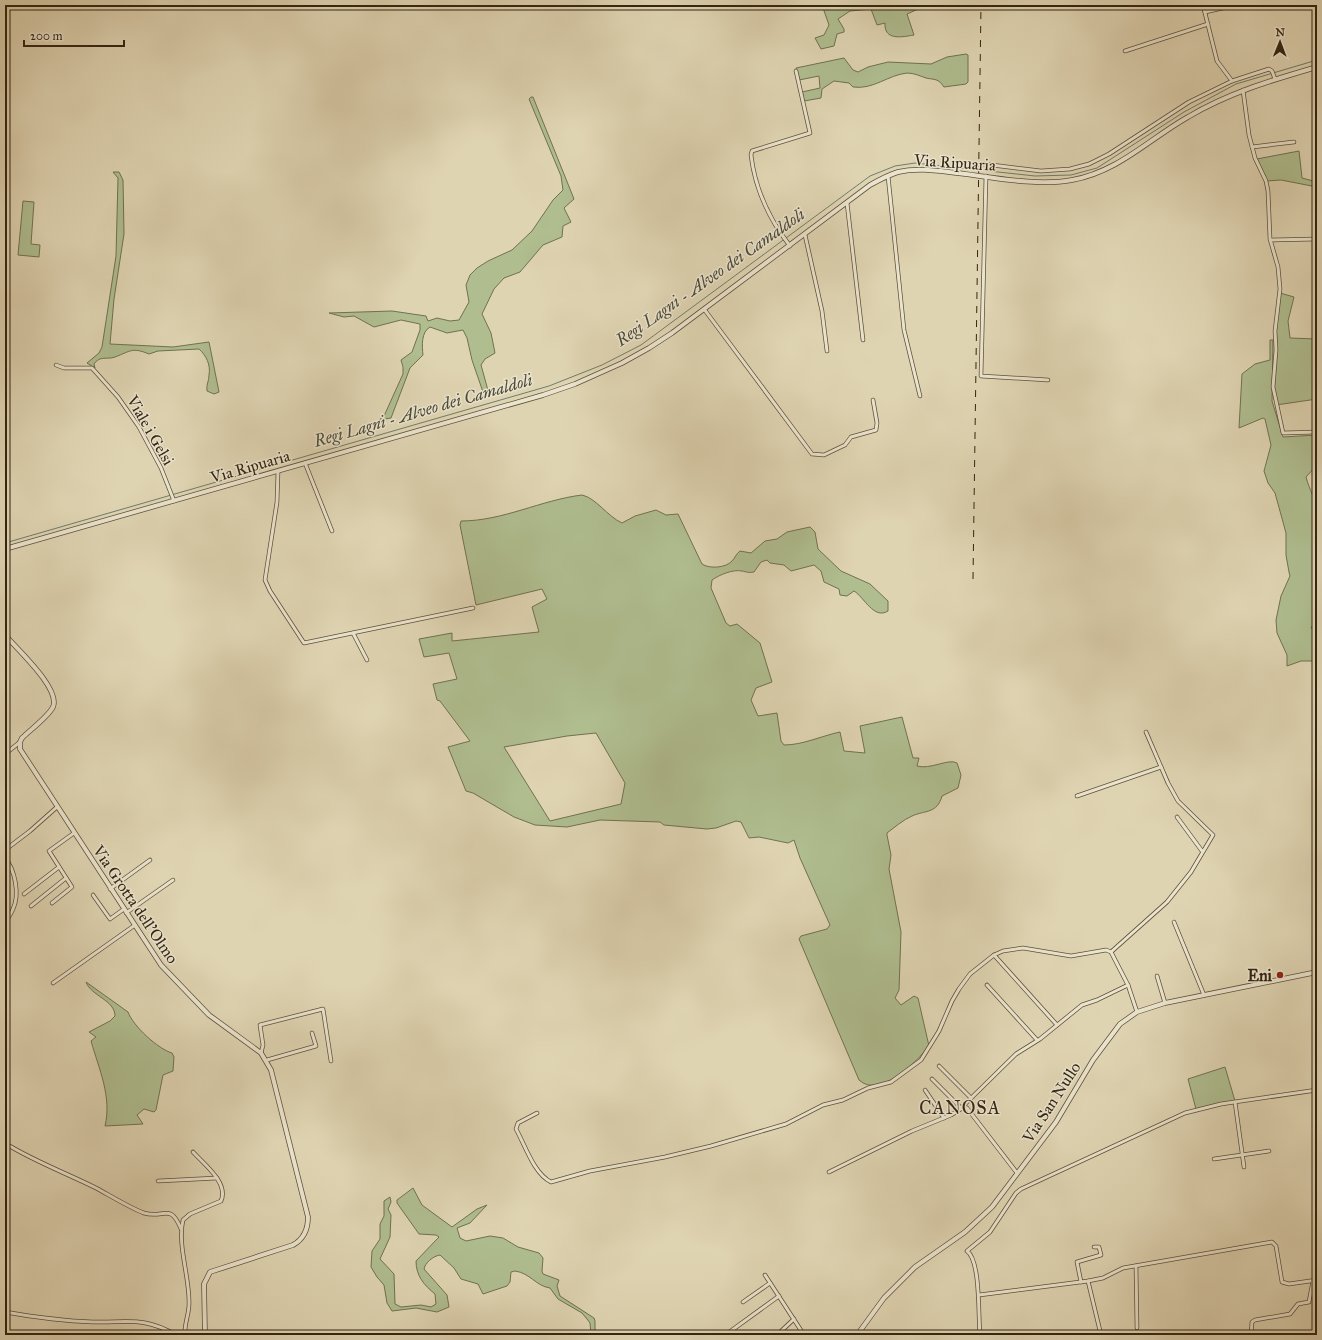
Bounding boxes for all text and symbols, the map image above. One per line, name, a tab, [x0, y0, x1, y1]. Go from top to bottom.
scale bar	[24, 22, 124, 48]
north arrow	[1260, 22, 1300, 62]
text: N	[1275, 26, 1286, 39]
text: 200 m	[30, 29, 63, 43]
street label: Via Ripuaria	[912, 150, 997, 175]
water label: Regi Lagni - Alveo dei Camaldoli	[611, 204, 809, 352]
water label: Regi Lagni - Alveo dei Camaldoli	[310, 369, 535, 452]
street label: Viale i Gelsi	[122, 391, 178, 469]
street label: Via Ripuaria	[207, 446, 292, 487]
street label: Via Grotta dell'Olmo	[88, 841, 182, 967]
place label: Eni	[1247, 966, 1273, 985]
marker: Eni	[1275, 970, 1285, 980]
street label: Via San Nullo	[1018, 1058, 1085, 1147]
district label: CANOSA	[919, 1097, 1001, 1119]

